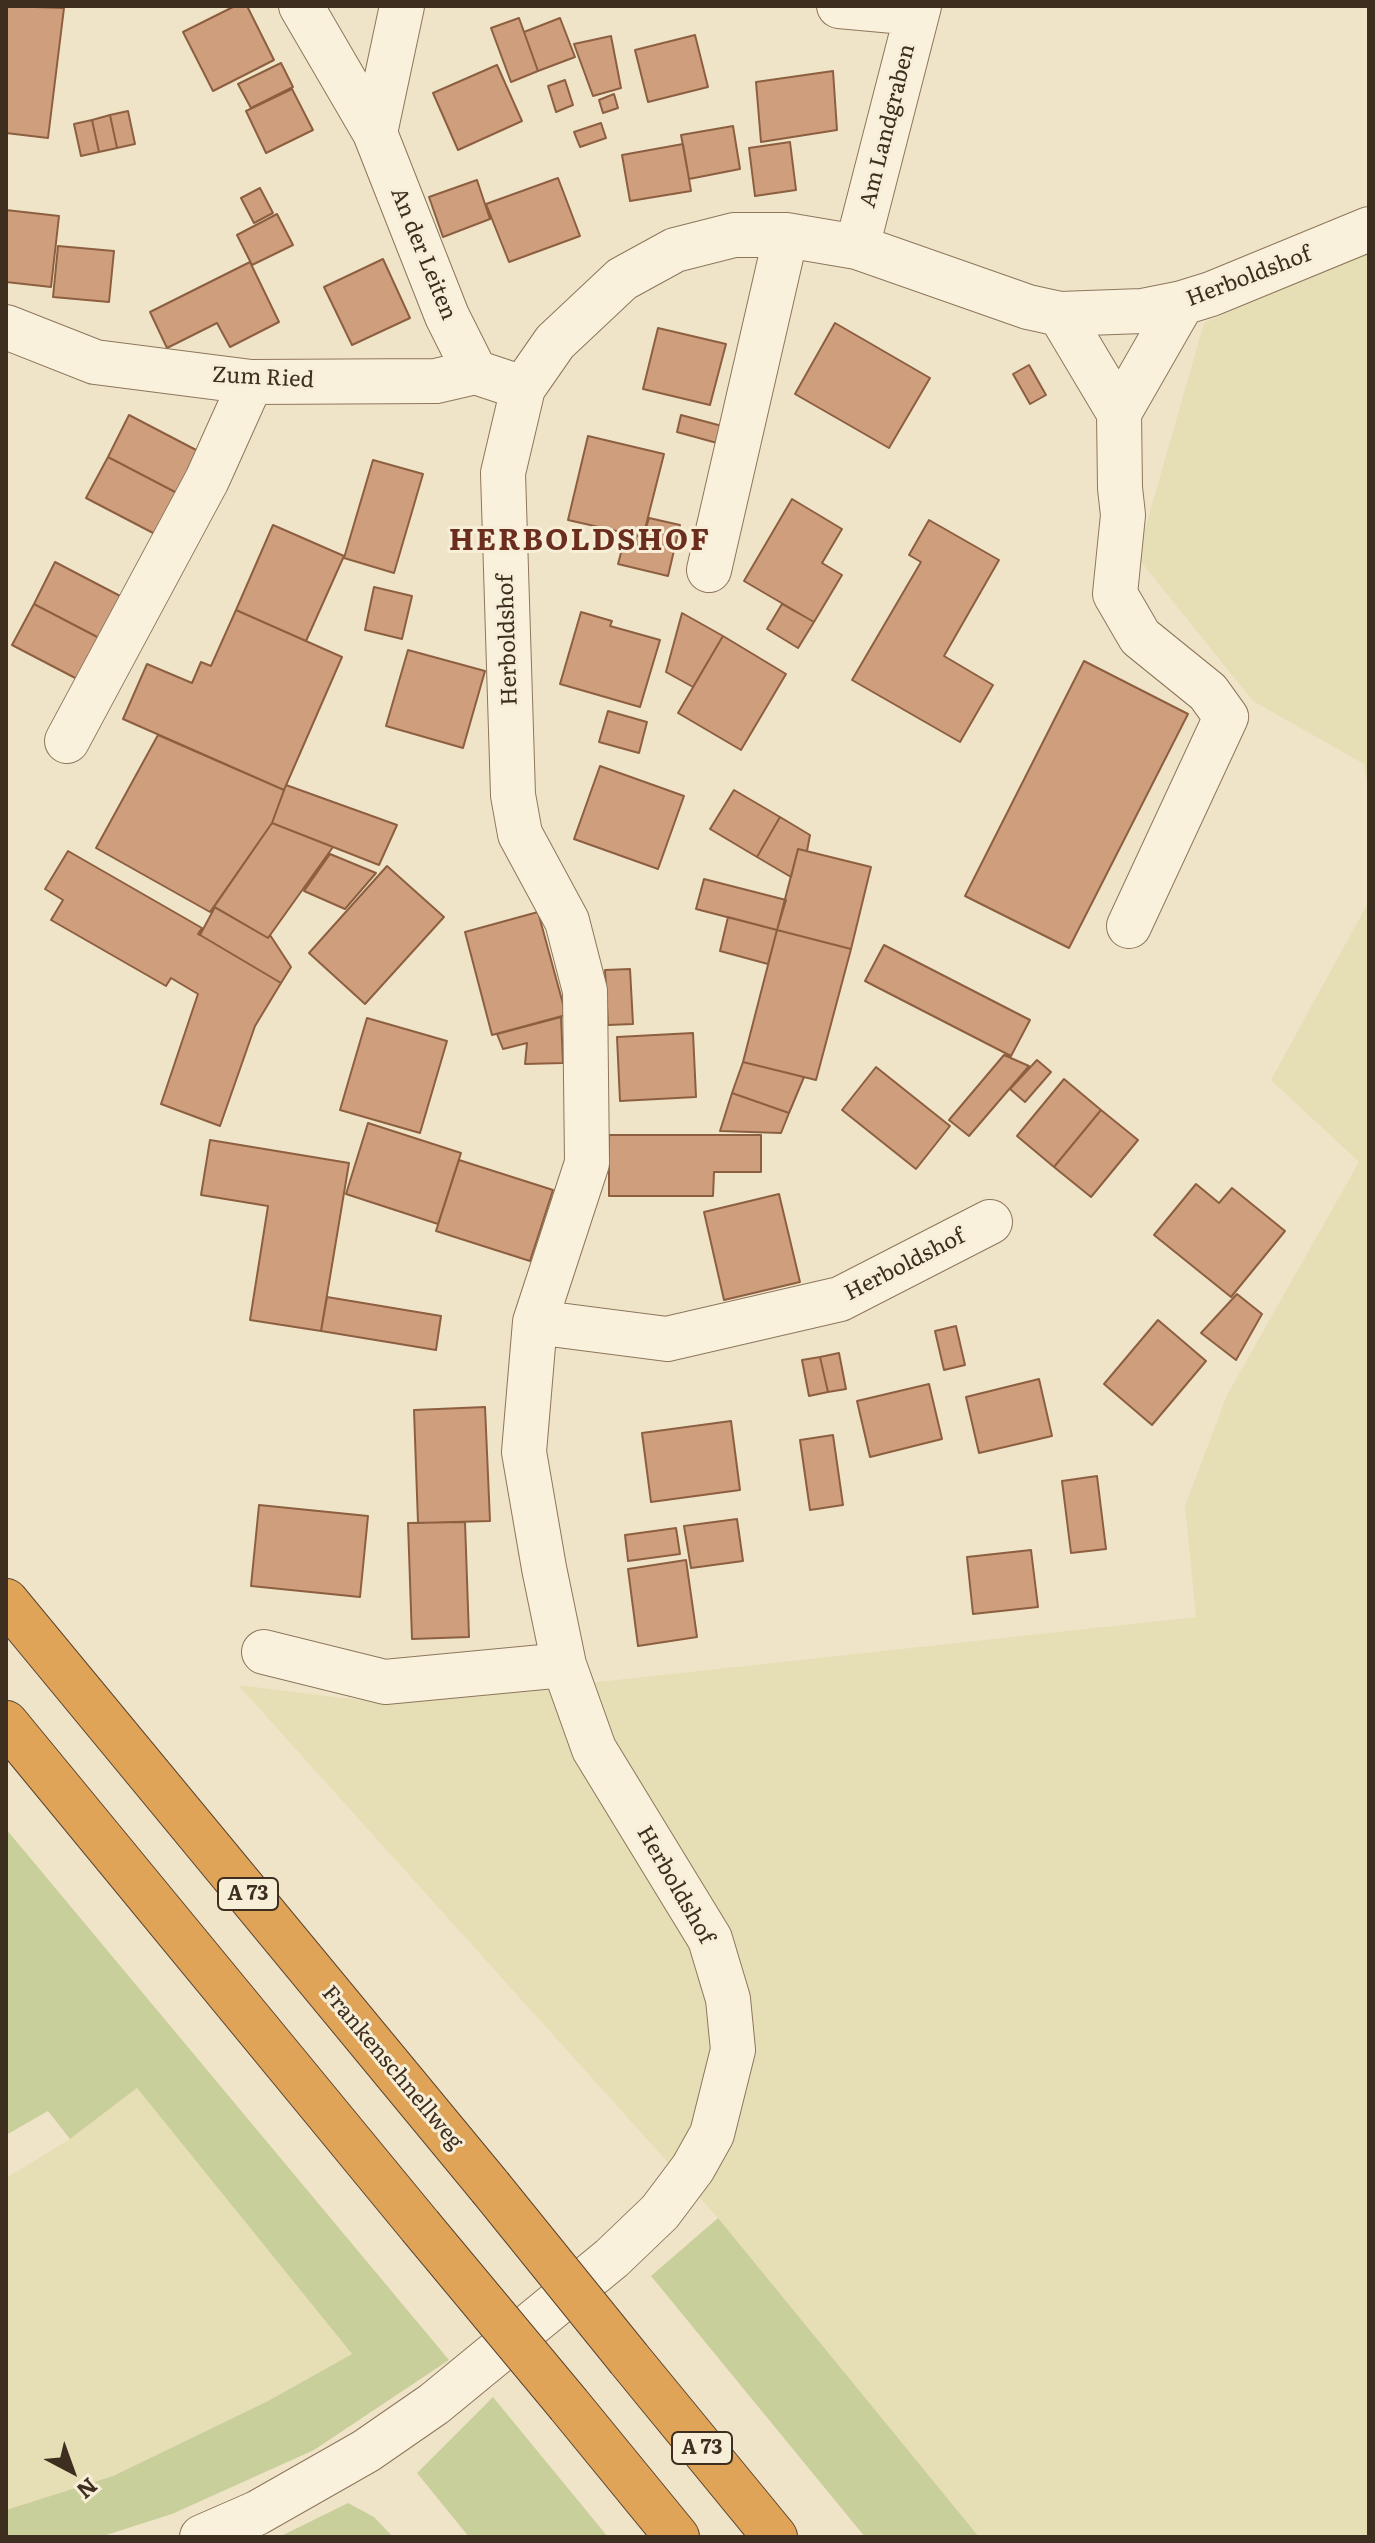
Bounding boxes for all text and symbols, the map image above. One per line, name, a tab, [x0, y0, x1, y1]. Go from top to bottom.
street label: Am Landgraben	[855, 41, 921, 211]
street label: An der Leiten	[384, 184, 462, 324]
street label: Herboldshof	[1183, 241, 1315, 313]
street label: Zum Ried	[211, 362, 315, 394]
district label: HERBOLDSHOF	[449, 523, 711, 559]
street label: Herboldshof	[493, 574, 523, 706]
street label: Herboldshof	[840, 1223, 970, 1307]
street label: Herboldshof	[631, 1821, 719, 1949]
road number: A 73	[218, 1878, 278, 1910]
street label: Frankenschnellweg	[316, 1981, 468, 2155]
north arrow	[32, 2431, 112, 2511]
road number: A 73	[672, 2432, 732, 2464]
text: N	[70, 2471, 106, 2508]

